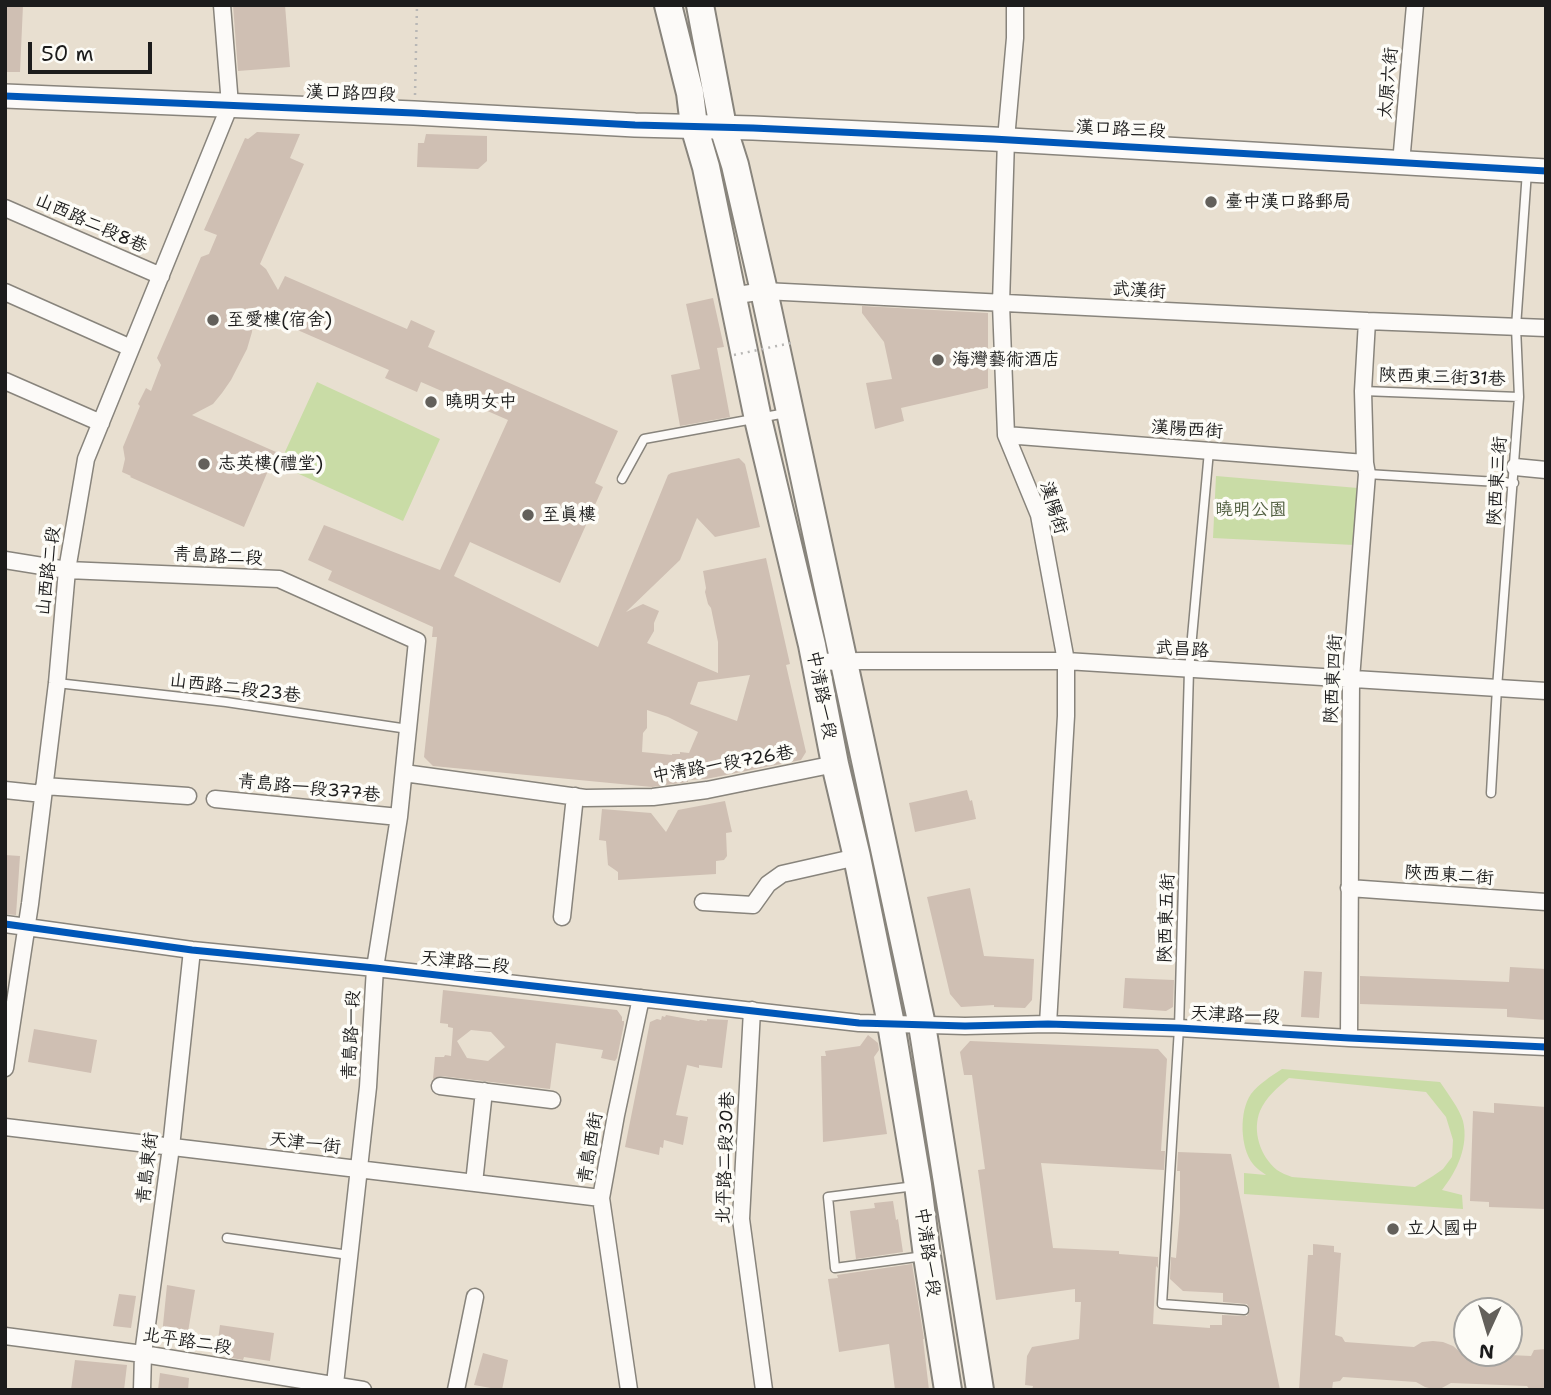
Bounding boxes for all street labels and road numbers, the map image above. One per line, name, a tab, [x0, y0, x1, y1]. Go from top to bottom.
street label: 太原六街	[1375, 46, 1403, 120]
street label: 漢口路四段	[306, 82, 396, 106]
street label: 漢口路三段	[1075, 117, 1167, 143]
street label: 山西路二段8巷	[32, 190, 150, 258]
street label: 武漢街	[1111, 279, 1167, 303]
street label: 陜西東三街31巷	[1378, 365, 1506, 391]
street label: 漢陽西街	[1150, 417, 1224, 443]
street label: 陜西東三街	[1484, 435, 1512, 527]
street label: 漢陽街	[1035, 479, 1071, 537]
street label: 山西路二段	[33, 525, 65, 617]
street label: 青島路二段	[172, 544, 264, 570]
street label: 陜西東四街	[1321, 633, 1347, 725]
street label: 武昌路	[1154, 637, 1210, 663]
street label: 中清路一段	[802, 649, 840, 741]
street label: 山西路二段23巷	[168, 670, 302, 708]
street label: 中清路一段726巷	[650, 742, 796, 788]
street label: 青島路一段377巷	[237, 771, 381, 807]
street label: 陜西東二街	[1403, 862, 1495, 890]
street label: 陝西東五街	[1155, 873, 1179, 963]
street label: 天津路二段	[419, 948, 511, 978]
street label: 青島路一段	[339, 989, 365, 1081]
street label: 天津路一段	[1189, 1003, 1281, 1029]
street label: 北平路二段30巷	[713, 1091, 739, 1225]
street label: 青島西街	[574, 1111, 608, 1185]
street label: 天津一街	[268, 1129, 342, 1159]
street label: 青島東街	[133, 1131, 163, 1205]
street label: 中清路一段	[910, 1206, 944, 1298]
street label: 北平路二段	[141, 1324, 233, 1360]

